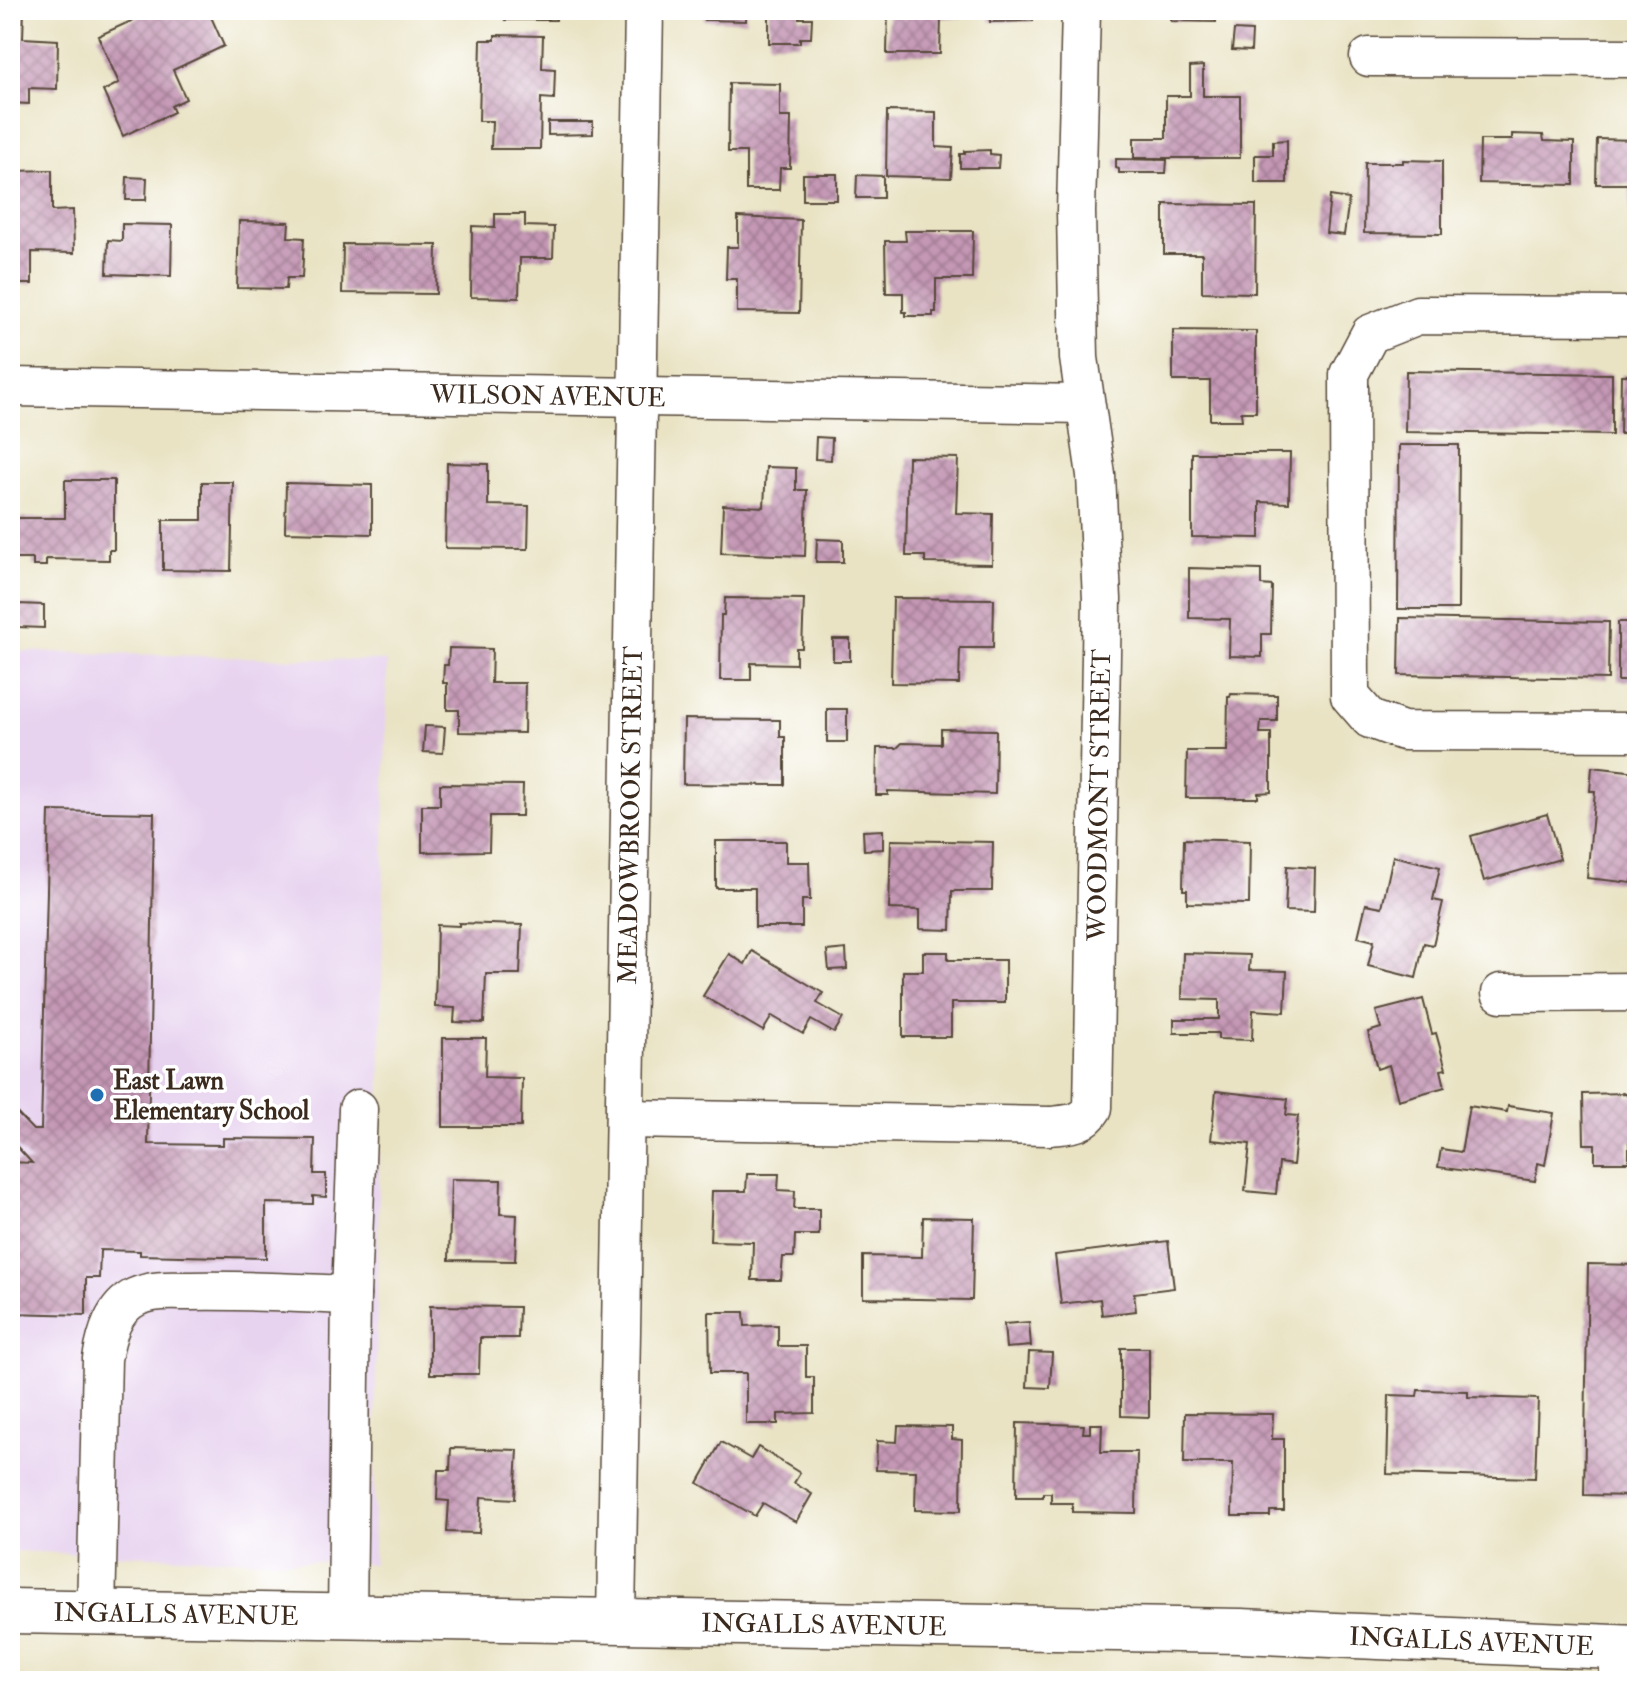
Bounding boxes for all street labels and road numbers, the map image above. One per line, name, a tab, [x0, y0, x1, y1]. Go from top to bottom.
street label: WILSON AVENUE	[429, 379, 666, 414]
street label: MEADOWBROOK STREET	[612, 646, 650, 985]
street label: WOODMONT STREET	[1081, 649, 1118, 942]
street label: INGALLS AVENUE	[53, 1597, 299, 1633]
street label: INGALLS AVENUE	[701, 1607, 947, 1643]
street label: INGALLS AVENUE	[1348, 1621, 1595, 1663]

